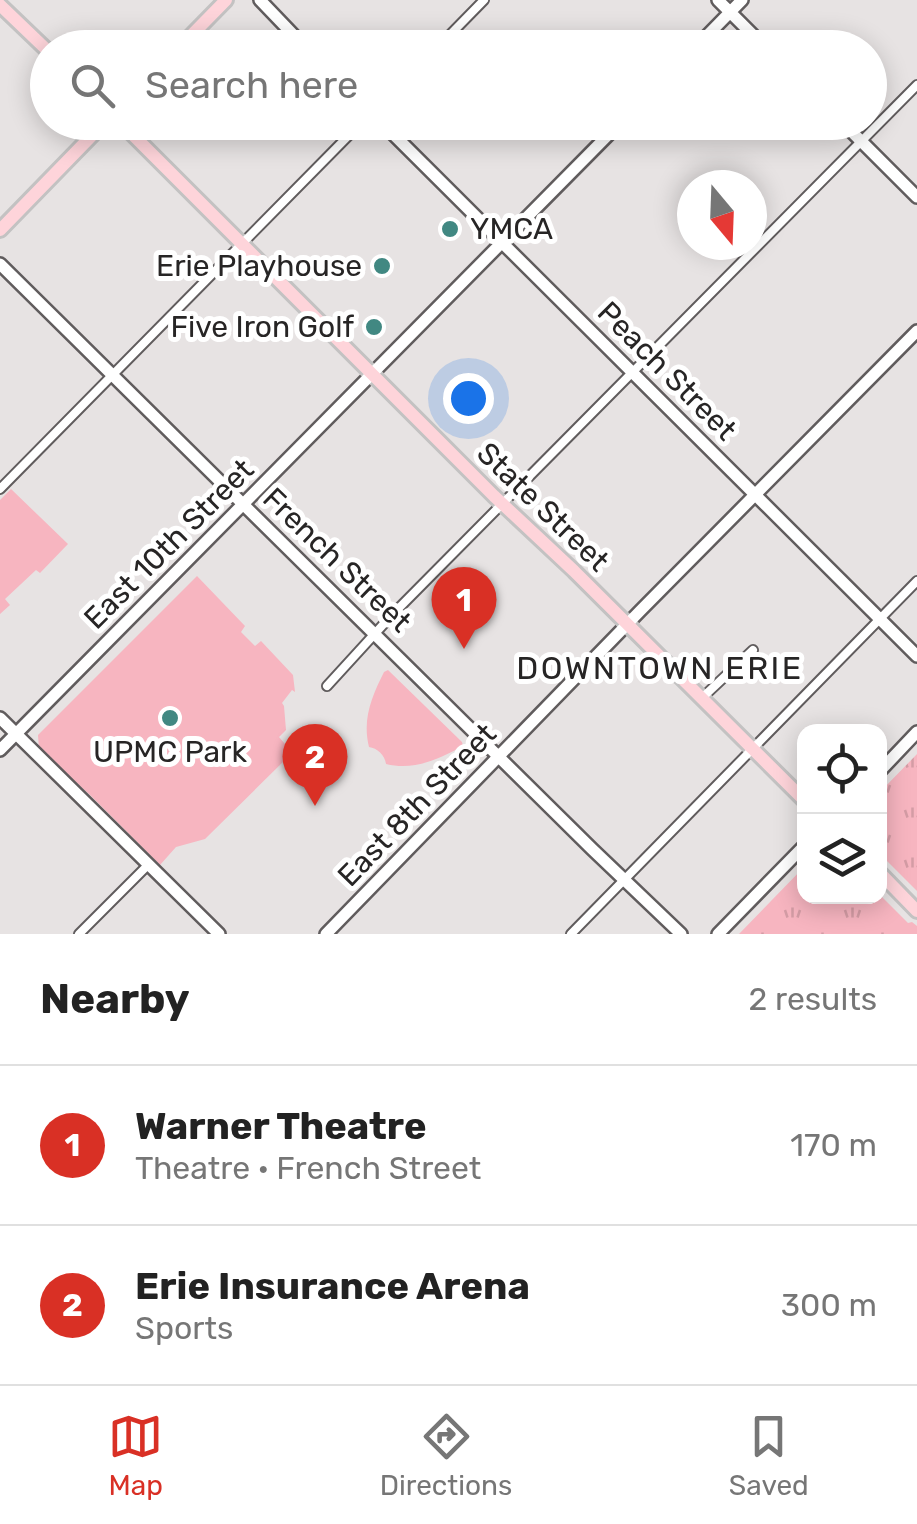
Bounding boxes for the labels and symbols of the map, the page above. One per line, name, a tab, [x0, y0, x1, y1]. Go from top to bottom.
north arrow	[677, 170, 767, 260]
place label: YMCA	[470, 211, 553, 247]
marker: YMCA	[439, 218, 461, 240]
place label: Erie Playhouse	[156, 248, 362, 284]
marker: Erie Playhouse	[371, 255, 393, 277]
street label: Peach Street	[590, 294, 744, 448]
place label: Five Iron Golf	[170, 309, 354, 345]
marker: Five Iron Golf	[363, 316, 385, 338]
your location	[443, 373, 494, 424]
street label: State Street	[470, 435, 617, 579]
street label: East 10th Street	[77, 452, 261, 636]
street label: French Street	[255, 480, 419, 640]
pin: 1	[432, 566, 496, 649]
district label: DOWNTOWN ERIE	[516, 649, 804, 687]
marker: UPMC Park	[159, 707, 181, 729]
street label: East 8th Street	[330, 716, 504, 894]
pin: 2	[282, 724, 348, 806]
place label: UPMC Park	[93, 734, 247, 770]

